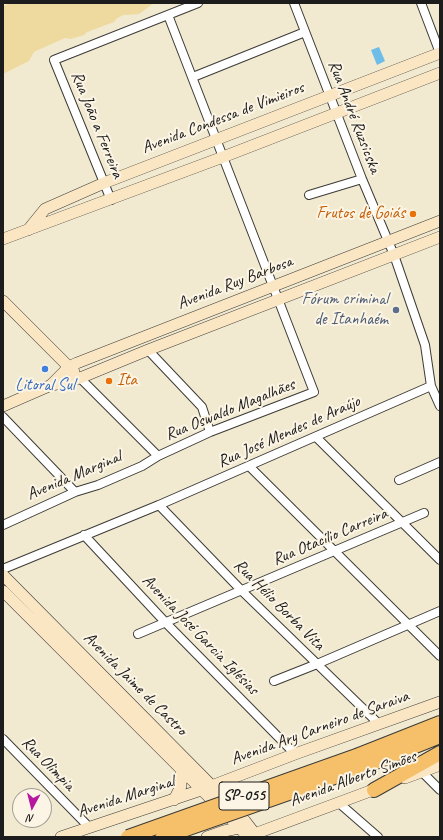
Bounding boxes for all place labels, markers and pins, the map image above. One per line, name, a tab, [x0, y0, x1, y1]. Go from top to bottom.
place label: Frutos de Goiás	[316, 204, 405, 224]
marker: Frutos de Goiás	[408, 209, 418, 219]
place label: Fórum criminal de Itanhaém	[302, 290, 388, 330]
marker: Fórum criminal de Itanhaém	[391, 305, 401, 315]
marker: Litoral Sul	[40, 364, 50, 374]
place label: Ita	[117, 371, 137, 391]
place label: Litoral Sul	[15, 376, 75, 396]
marker: Ita	[104, 376, 114, 386]

